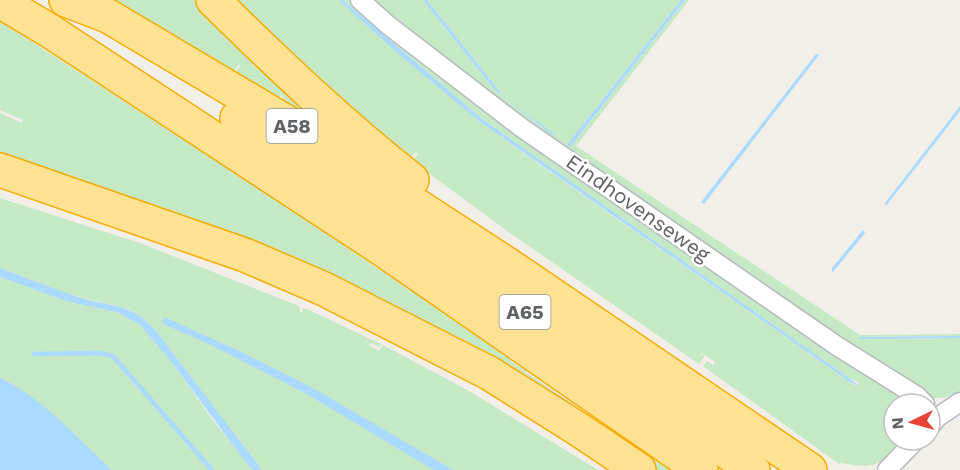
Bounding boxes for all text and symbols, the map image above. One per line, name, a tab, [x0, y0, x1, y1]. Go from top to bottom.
road number: A58	[266, 109, 318, 143]
street label: Eindhovenseweg	[561, 149, 716, 267]
road number: A65	[500, 295, 550, 329]
north arrow	[882, 392, 942, 452]
text: N	[888, 417, 908, 430]

